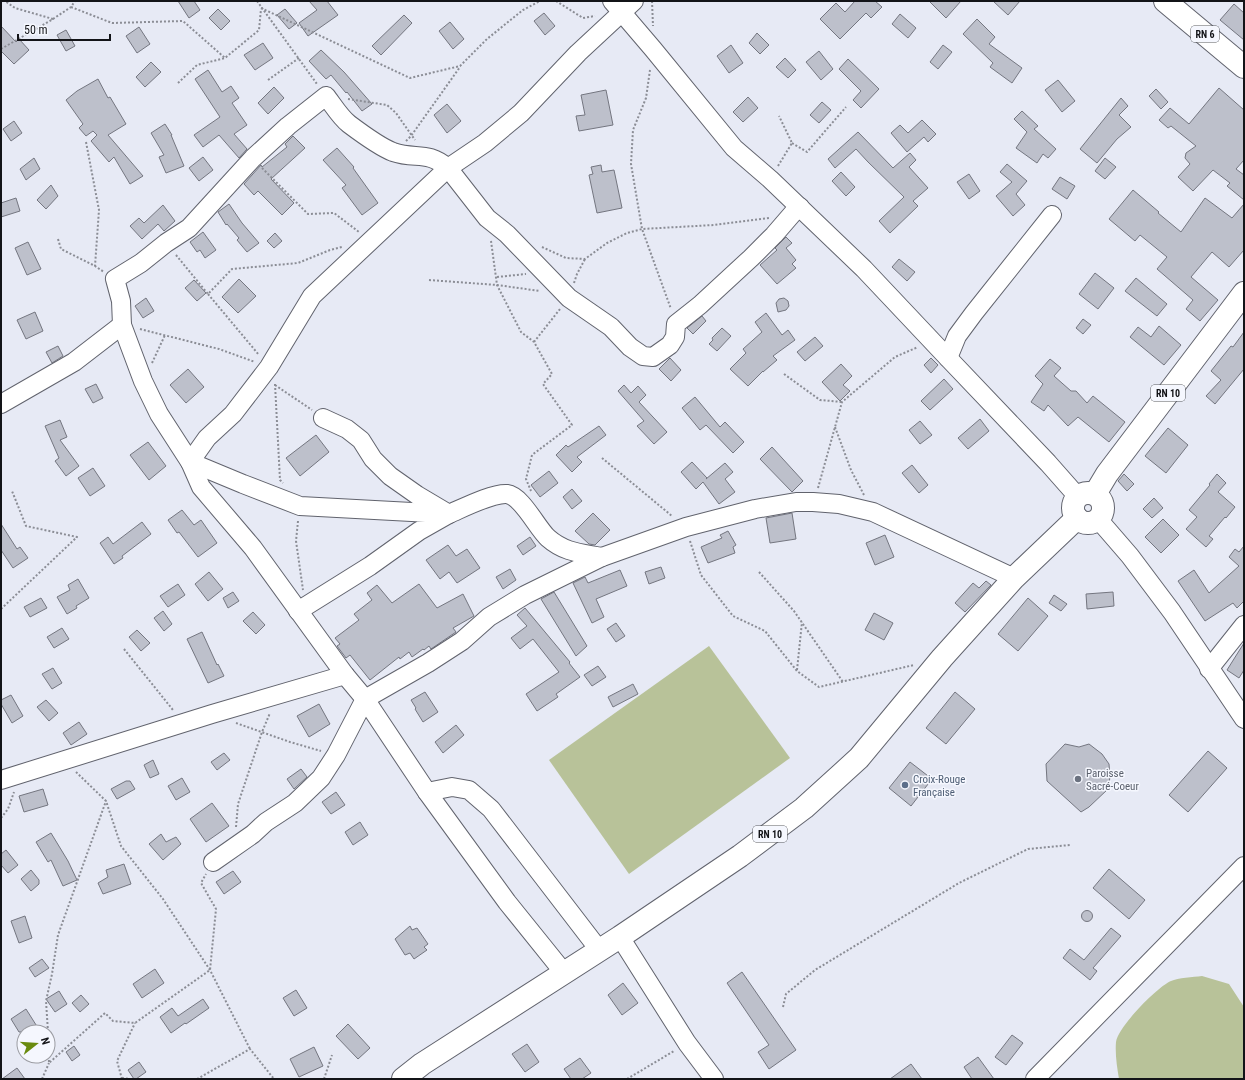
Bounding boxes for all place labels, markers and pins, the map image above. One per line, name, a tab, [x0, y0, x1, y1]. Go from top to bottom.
place label: Paroisse Sacré-Coeur	[1086, 767, 1139, 793]
place label: Croix-Rouge Française	[913, 773, 965, 799]
marker: Paroisse Sacré-Coeur	[1073, 774, 1083, 784]
marker: Croix-Rouge Française	[900, 780, 910, 790]

